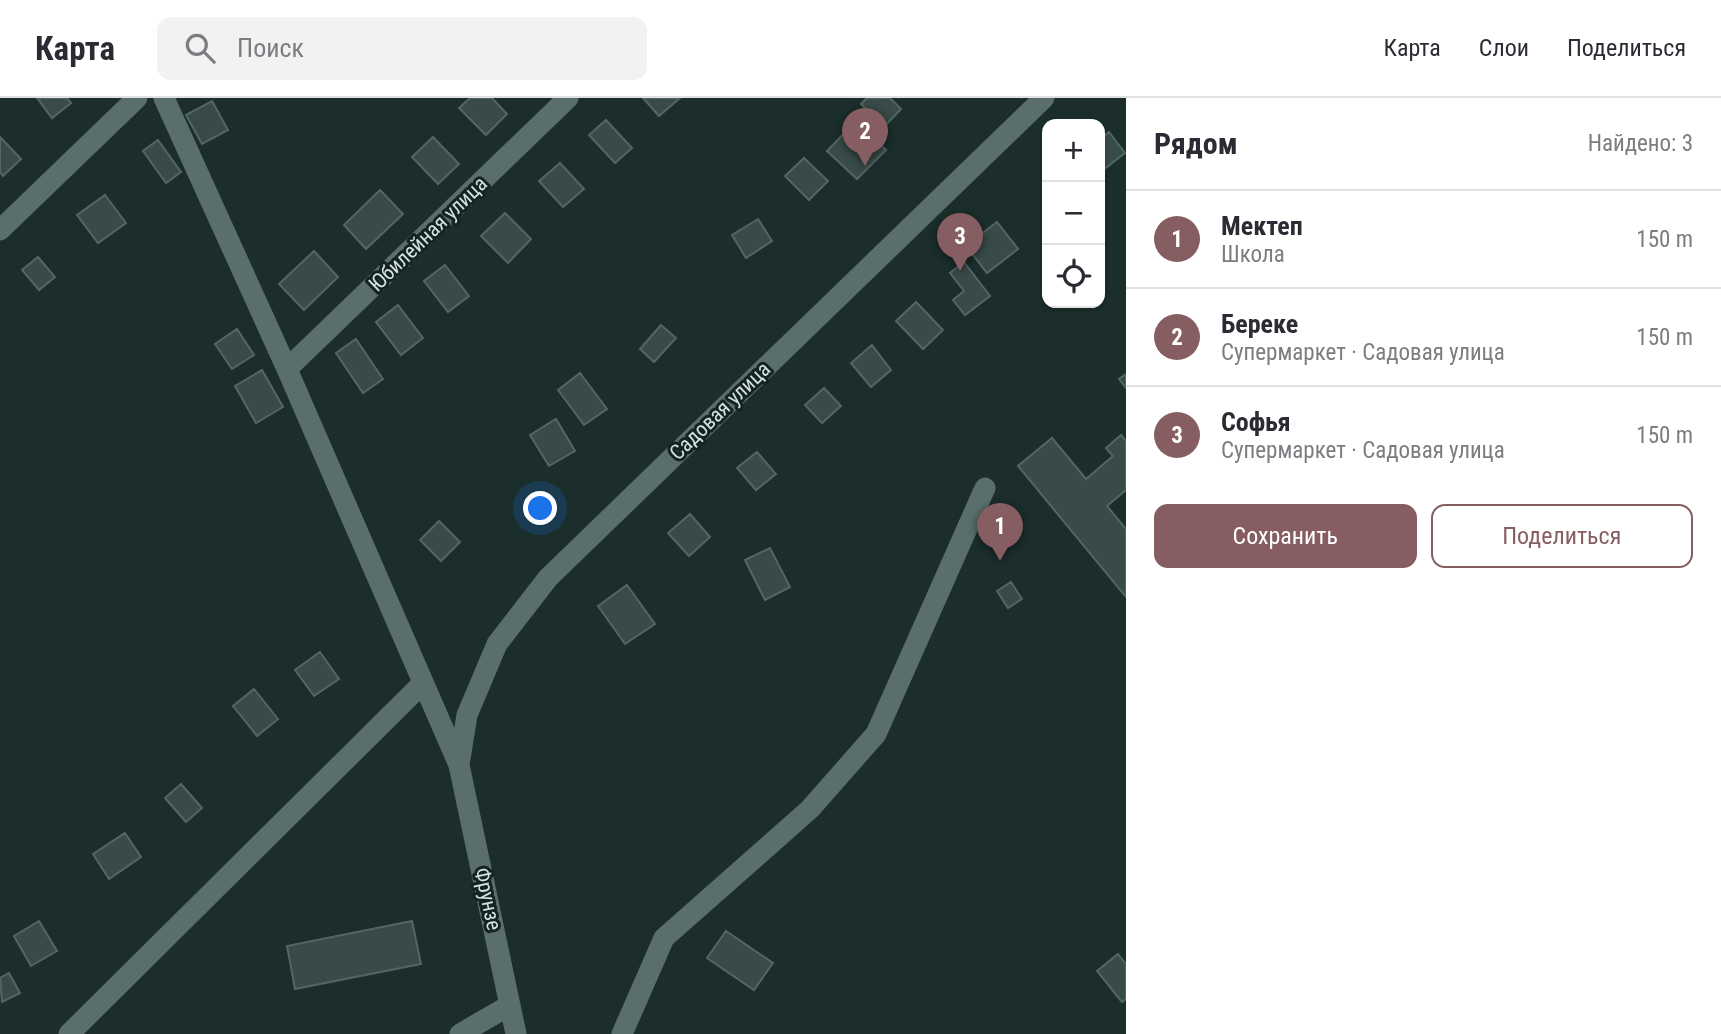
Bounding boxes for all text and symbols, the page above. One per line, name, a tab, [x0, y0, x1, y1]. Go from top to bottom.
search box	[157, 17, 647, 80]
text: Карта	[35, 29, 115, 68]
icon: search	[181, 29, 219, 67]
text: Поиск	[237, 33, 304, 63]
text: Карта	[1383, 34, 1441, 62]
text: Слои	[1479, 34, 1529, 62]
text: Поделиться	[1567, 34, 1686, 62]
pin: 2	[842, 108, 888, 166]
map controls	[1042, 119, 1105, 308]
button: +	[1042, 119, 1105, 182]
text: Рядом	[1154, 126, 1238, 161]
text: Найдено: 3	[1588, 130, 1693, 157]
street label: Юбилейная улица	[364, 172, 492, 296]
button: −	[1042, 182, 1105, 245]
text: Мектеп	[1221, 211, 1303, 241]
pin: 3	[937, 213, 983, 271]
text: 1	[1171, 226, 1183, 253]
text: 150 m	[1636, 226, 1693, 253]
text: Школа	[1221, 241, 1285, 268]
button: locate	[1042, 245, 1105, 308]
text: Береке	[1221, 309, 1298, 339]
text: 2	[1171, 324, 1183, 351]
text: 150 m	[1636, 324, 1693, 351]
text: Супермаркет · Садовая улица	[1221, 339, 1505, 366]
street label: Садовая улица	[665, 357, 775, 465]
text: Софья	[1221, 407, 1291, 437]
text: 3	[1171, 422, 1183, 449]
text: 150 m	[1636, 422, 1693, 449]
text: Супермаркет · Садовая улица	[1221, 437, 1505, 464]
your location	[523, 491, 557, 525]
pin: 1	[977, 503, 1023, 561]
button: Сохранить	[1154, 504, 1417, 568]
button: Поделиться	[1431, 504, 1693, 568]
street label: Фрунзе	[470, 866, 506, 933]

